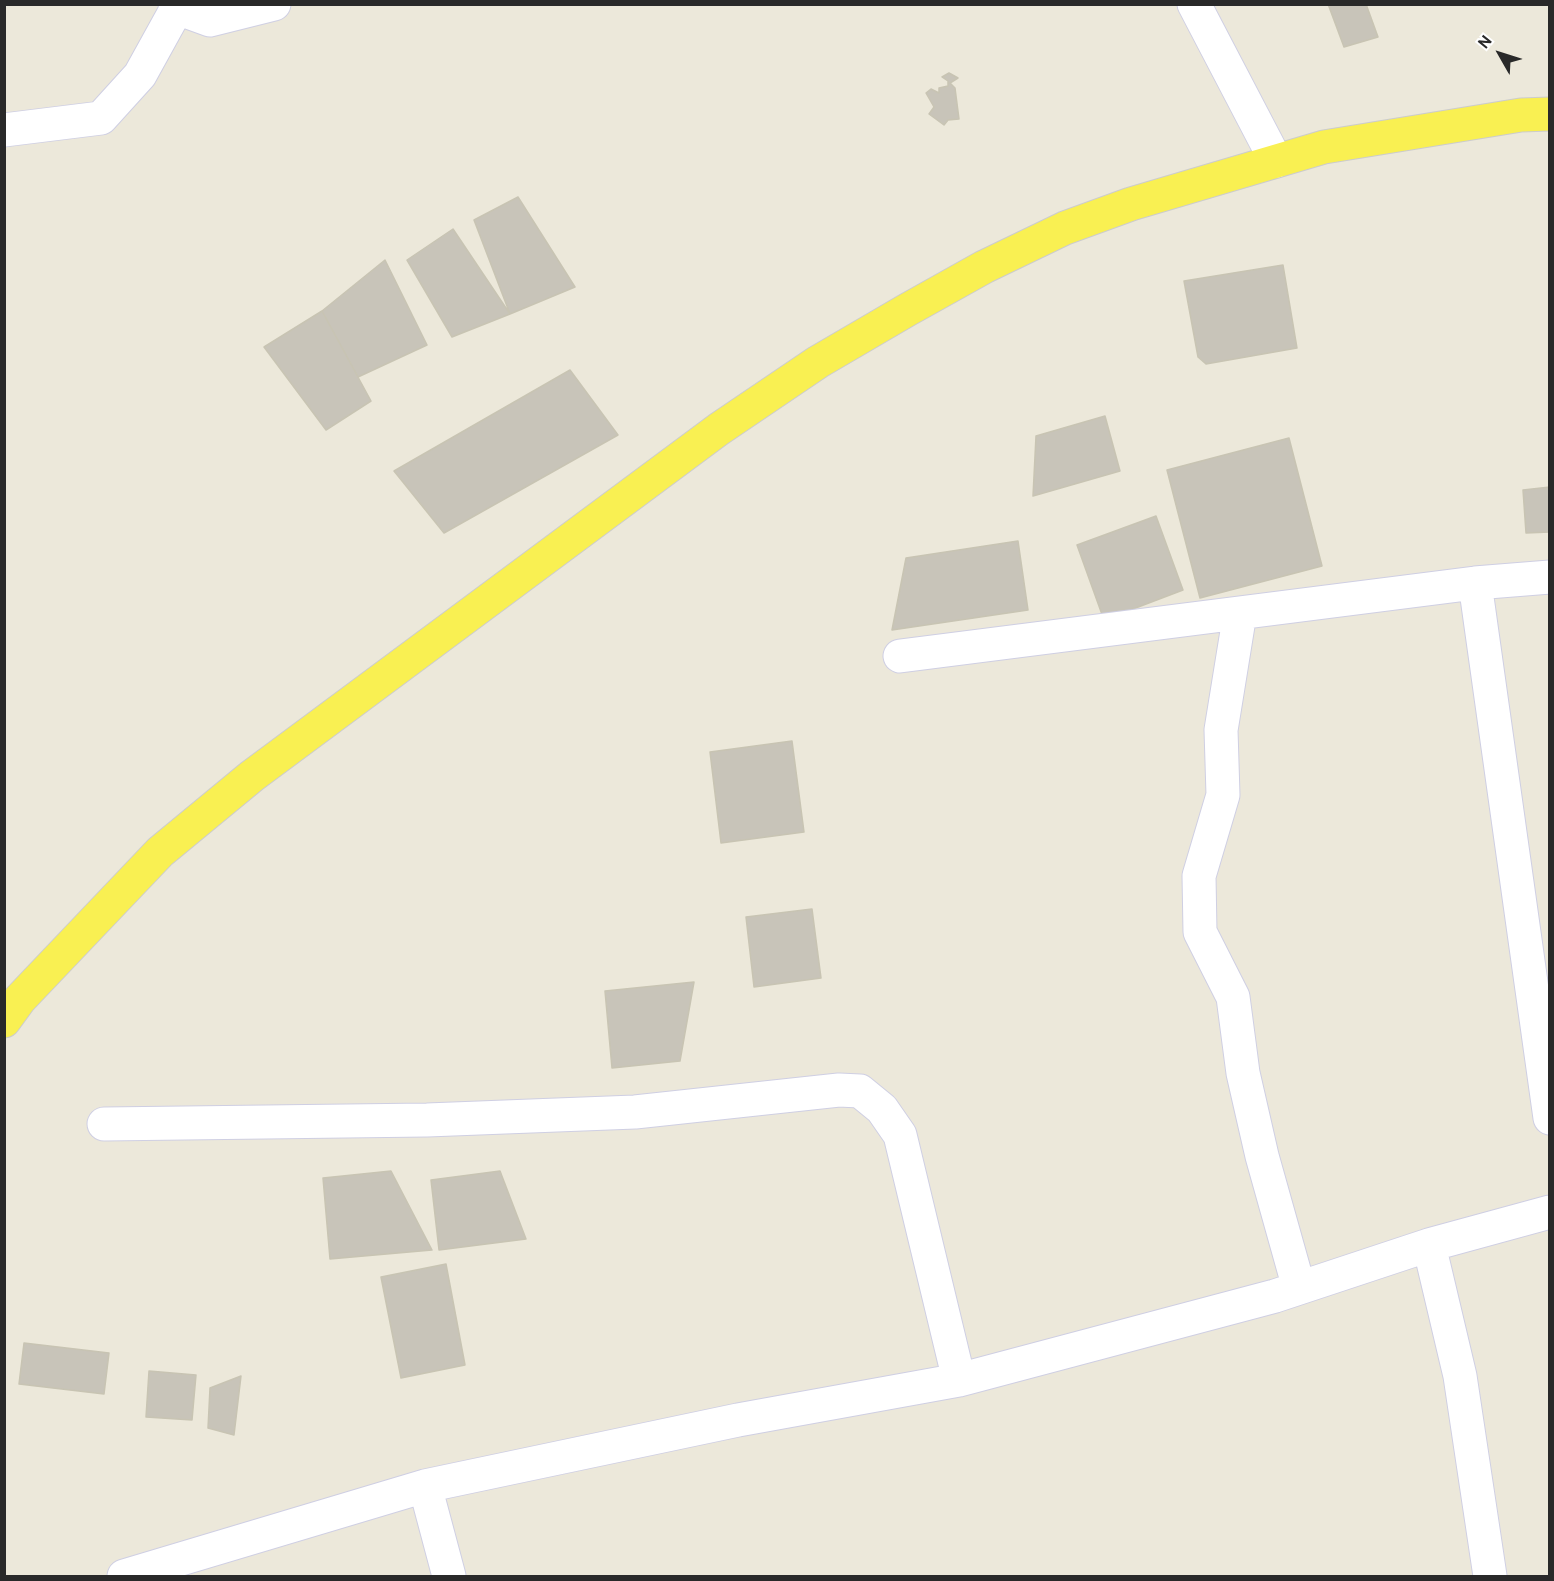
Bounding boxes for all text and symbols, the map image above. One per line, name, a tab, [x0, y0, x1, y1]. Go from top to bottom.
north arrow	[1470, 24, 1530, 84]
text: N	[1475, 32, 1497, 53]

